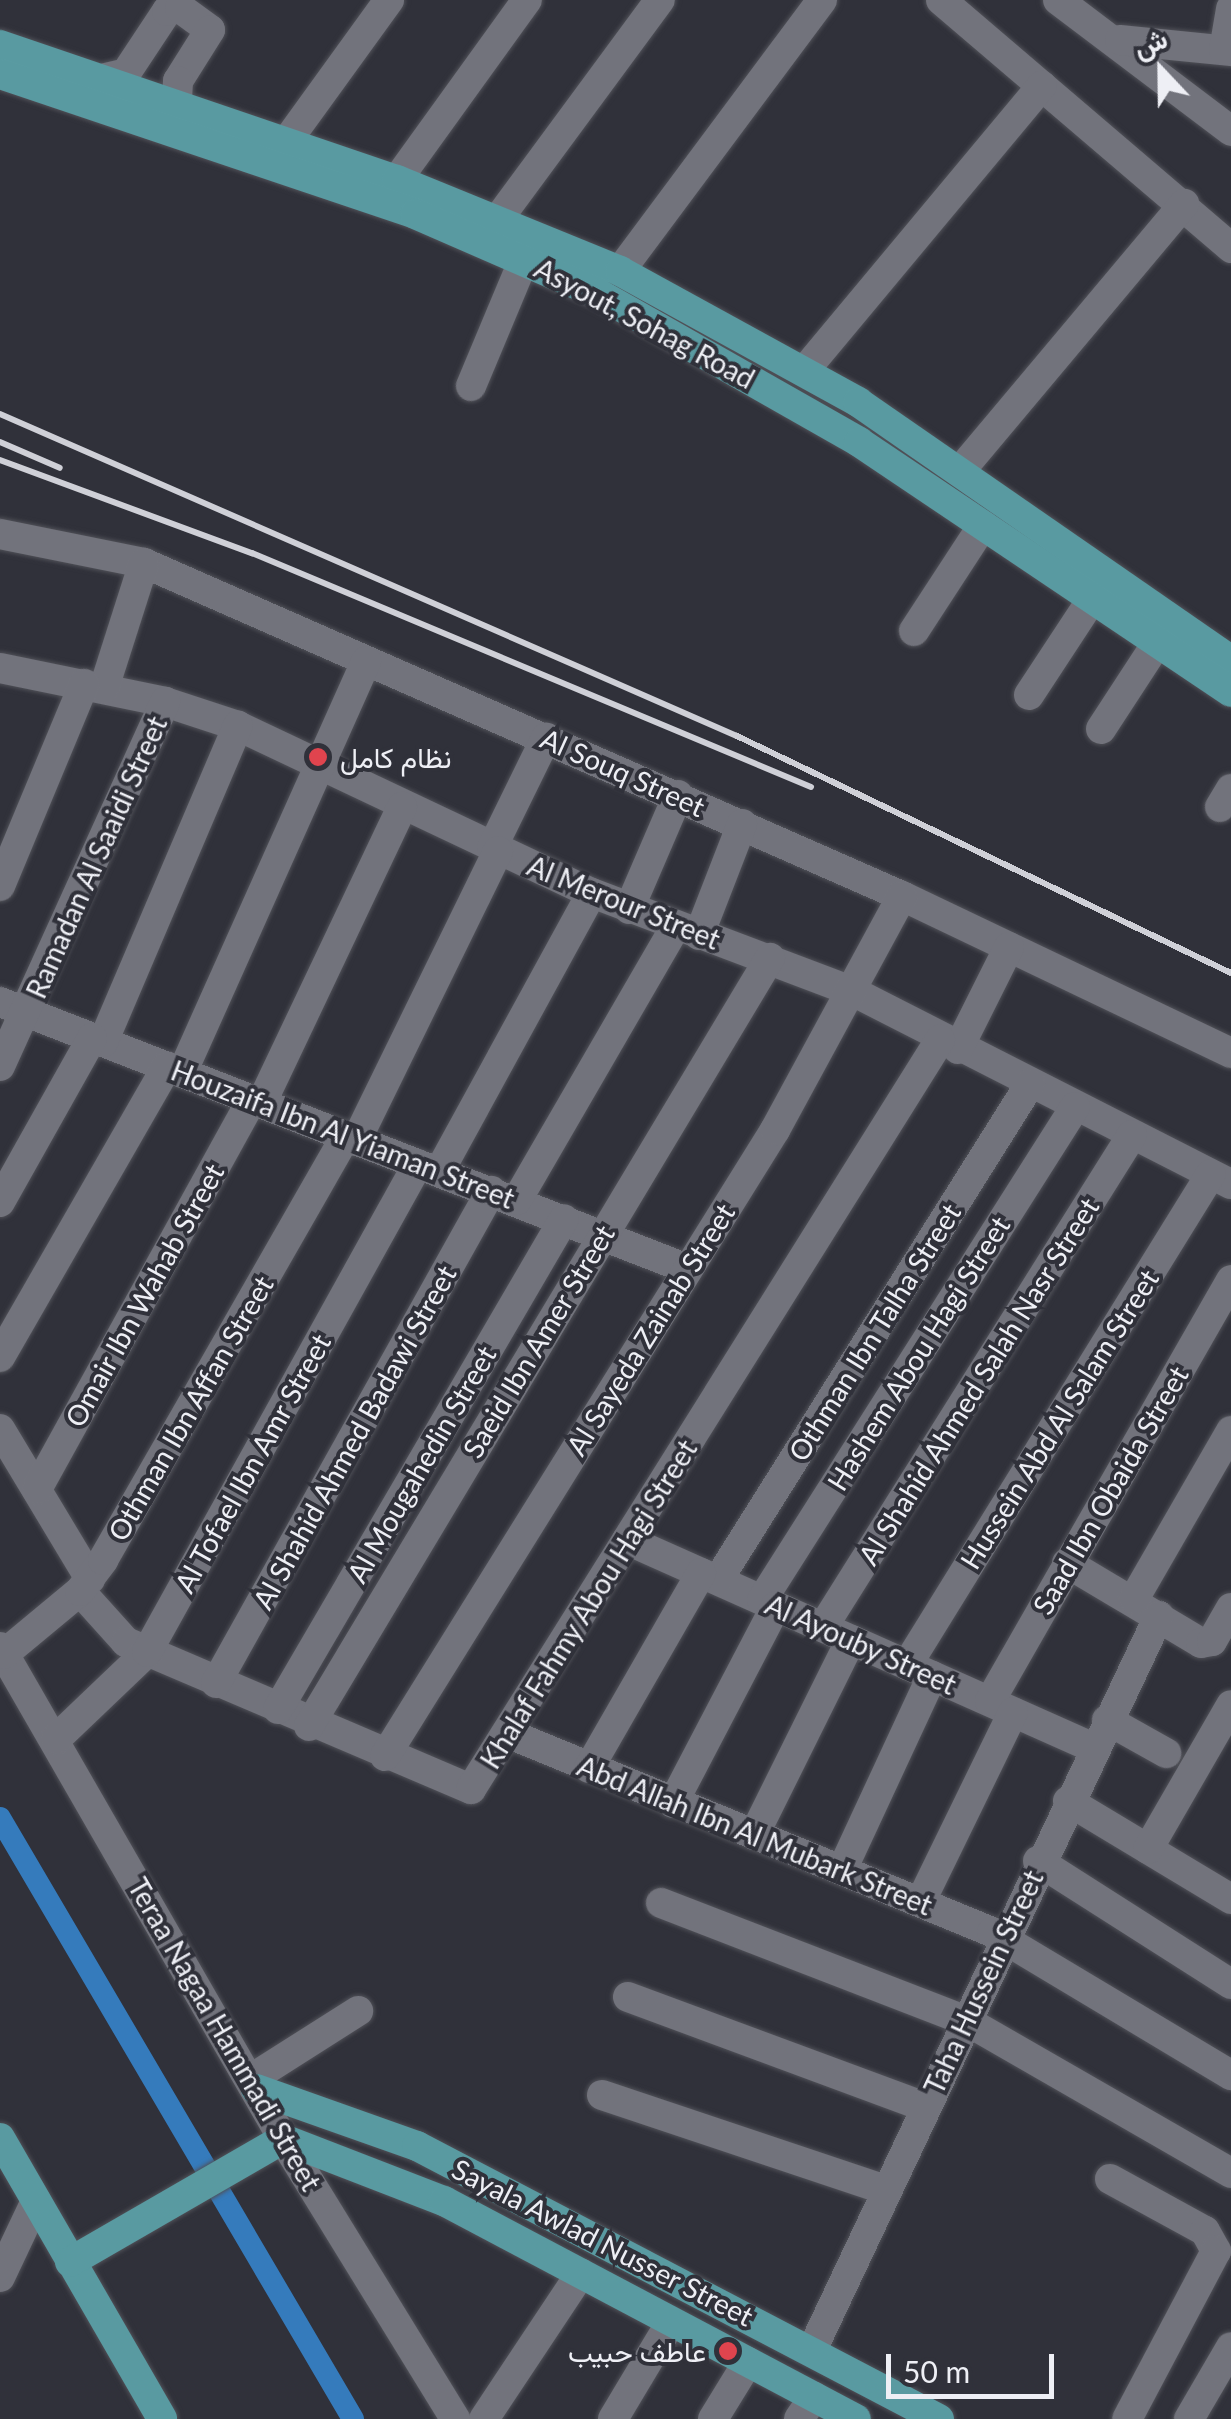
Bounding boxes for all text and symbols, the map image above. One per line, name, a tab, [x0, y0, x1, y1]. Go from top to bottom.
north arrow	[1111, 20, 1211, 120]
text: ش	[1128, 20, 1172, 64]
street label: Asyout, Sohag Road	[529, 251, 761, 395]
street label: Ramadan Al Saaidi Street	[18, 710, 174, 1004]
street label: Al Souq Street	[536, 721, 710, 823]
place label: نظام كامل	[340, 740, 451, 774]
marker: نظام كامل	[305, 744, 331, 770]
street label: Al Merour Street	[523, 848, 725, 956]
street label: Houzaifa Ibn Al Yiaman Street	[166, 1053, 520, 1215]
street label: Omair Ibn Wahab Street	[57, 1157, 231, 1433]
street label: Al Shahid Ahmed Salah Nasr Street	[850, 1191, 1106, 1571]
street label: Al Sayeda Zainab Street	[559, 1197, 741, 1461]
street label: Othman Ibn Talha Street	[781, 1197, 967, 1467]
street label: Hashem Abou Hagi Street	[820, 1209, 1016, 1497]
street label: Saeid Ibn Amer Street	[455, 1218, 621, 1464]
street label: Al Shahid Ahmed Badawi Street	[245, 1259, 463, 1615]
street label: Hussein Abd Al Salam Street	[952, 1262, 1166, 1576]
street label: Othman Ibn Affan Street	[100, 1269, 280, 1547]
street label: Al Tofael Ibn Amr Street	[166, 1327, 338, 1599]
street label: Al Mougahedin Street	[340, 1340, 502, 1588]
street label: Saad Ibn Obaida Street	[1025, 1360, 1195, 1620]
street label: Khalaf Fahmy Abou Hagi Street	[472, 1433, 704, 1775]
street label: Al Ayouby Street	[760, 1587, 962, 1701]
street label: Abd Allah Ibn Al Mubark Street	[572, 1748, 938, 1922]
street label: Taha Hussein Street	[916, 1865, 1050, 2099]
street label: Teraa Nagaa Hammadi Street	[122, 1872, 328, 2196]
street label: Sayala Awlad Nusser Street	[446, 2151, 760, 2333]
place label: عاطف حبيب	[568, 2334, 706, 2368]
scale bar	[891, 2334, 1058, 2396]
marker: عاطف حبيب	[715, 2338, 741, 2364]
text: 50 m	[903, 2353, 970, 2389]

